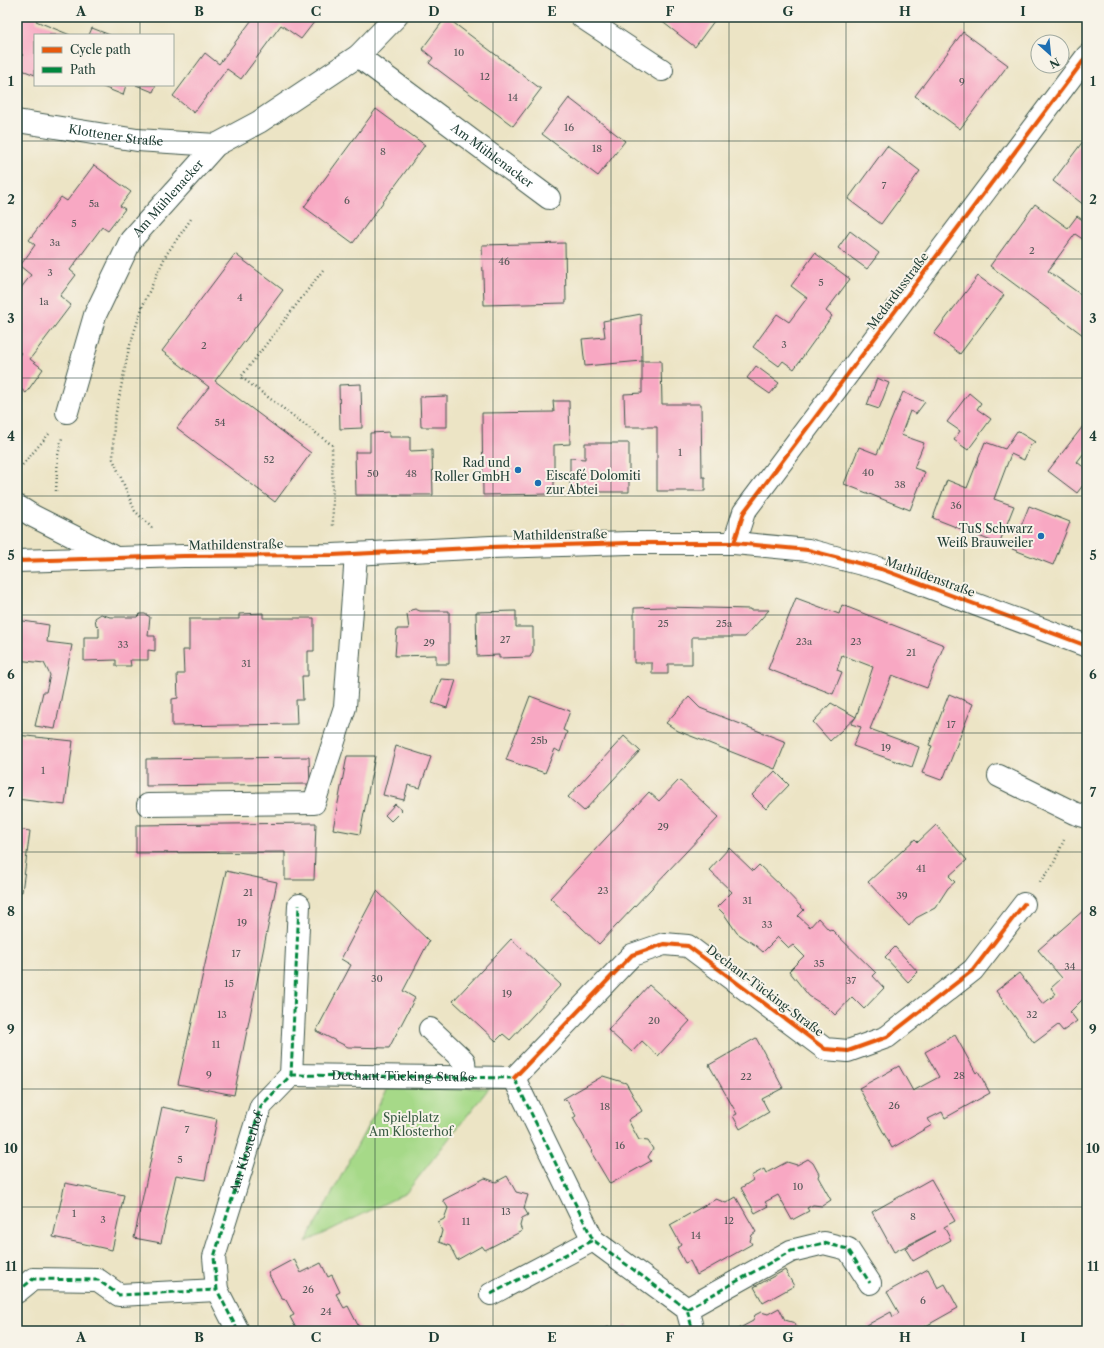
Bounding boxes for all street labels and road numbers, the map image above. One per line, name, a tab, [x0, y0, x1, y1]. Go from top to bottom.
street label: Am Mühlenacker	[447, 119, 536, 191]
street label: Klottener Straße	[67, 121, 164, 149]
street label: Am Mühlenacker	[129, 156, 206, 241]
street label: Medardusstraße	[864, 249, 932, 332]
street label: Mathildenstraße	[513, 526, 608, 543]
street label: Mathildenstraße	[189, 536, 284, 553]
street label: Mathildenstraße	[883, 553, 977, 600]
street label: Dechant-Tücking-Straße	[704, 942, 827, 1040]
street label: Dechant-Tücking-Straße	[331, 1068, 475, 1084]
street label: Am Klosterhof	[226, 1108, 266, 1195]

